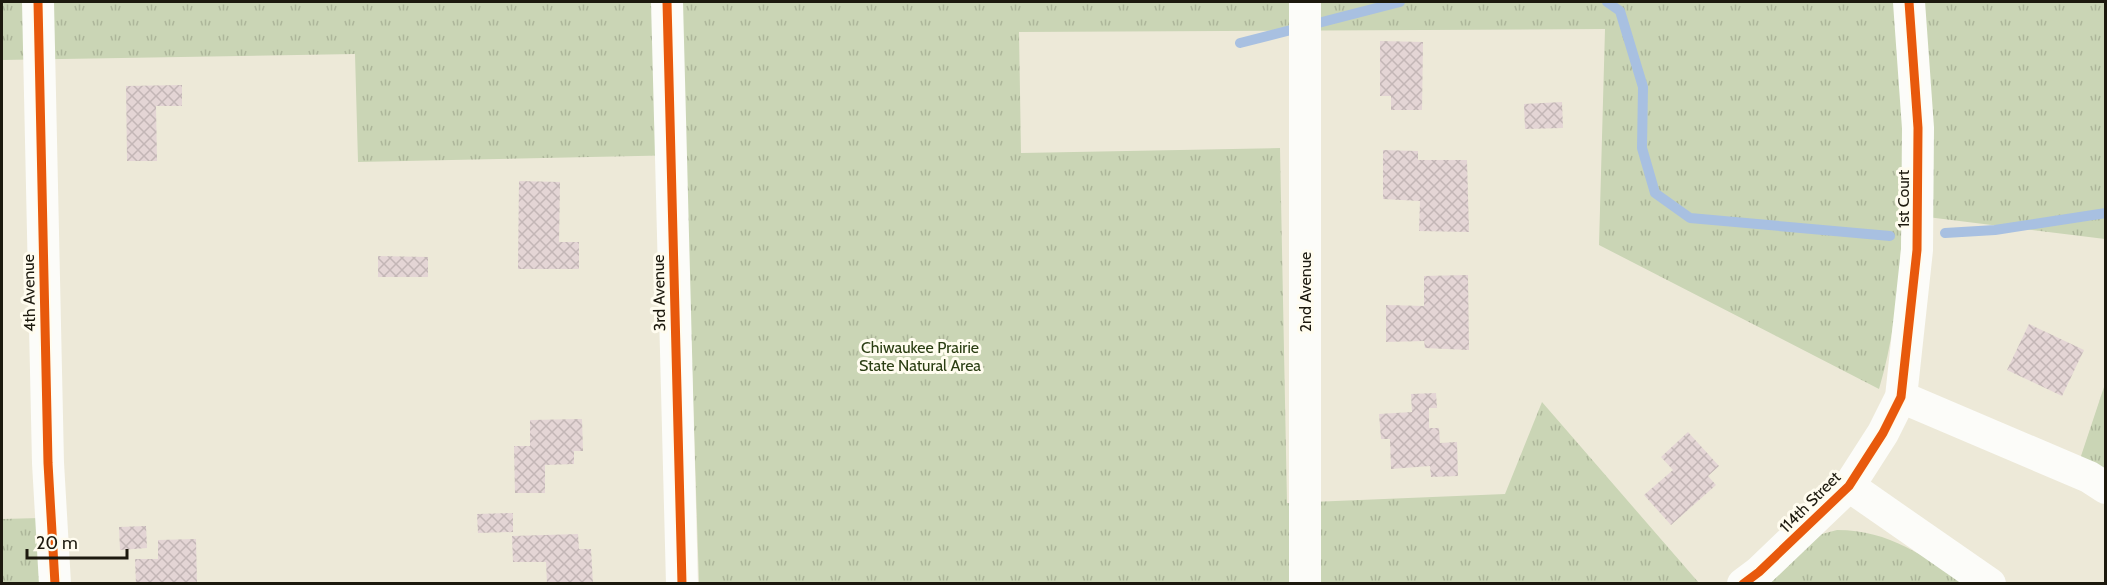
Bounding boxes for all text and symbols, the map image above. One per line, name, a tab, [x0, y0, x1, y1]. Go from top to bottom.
street label: 1st Court	[1894, 169, 1913, 228]
street label: 2nd Avenue	[1296, 252, 1315, 332]
street label: 4th Avenue	[19, 254, 39, 332]
street label: 3rd Avenue	[649, 254, 669, 332]
park label: Chiwaukee Prairie State Natural Area	[859, 338, 981, 375]
street label: 114th Street	[1776, 467, 1845, 536]
scale bar	[27, 522, 128, 560]
text: 20 m	[36, 532, 78, 554]

